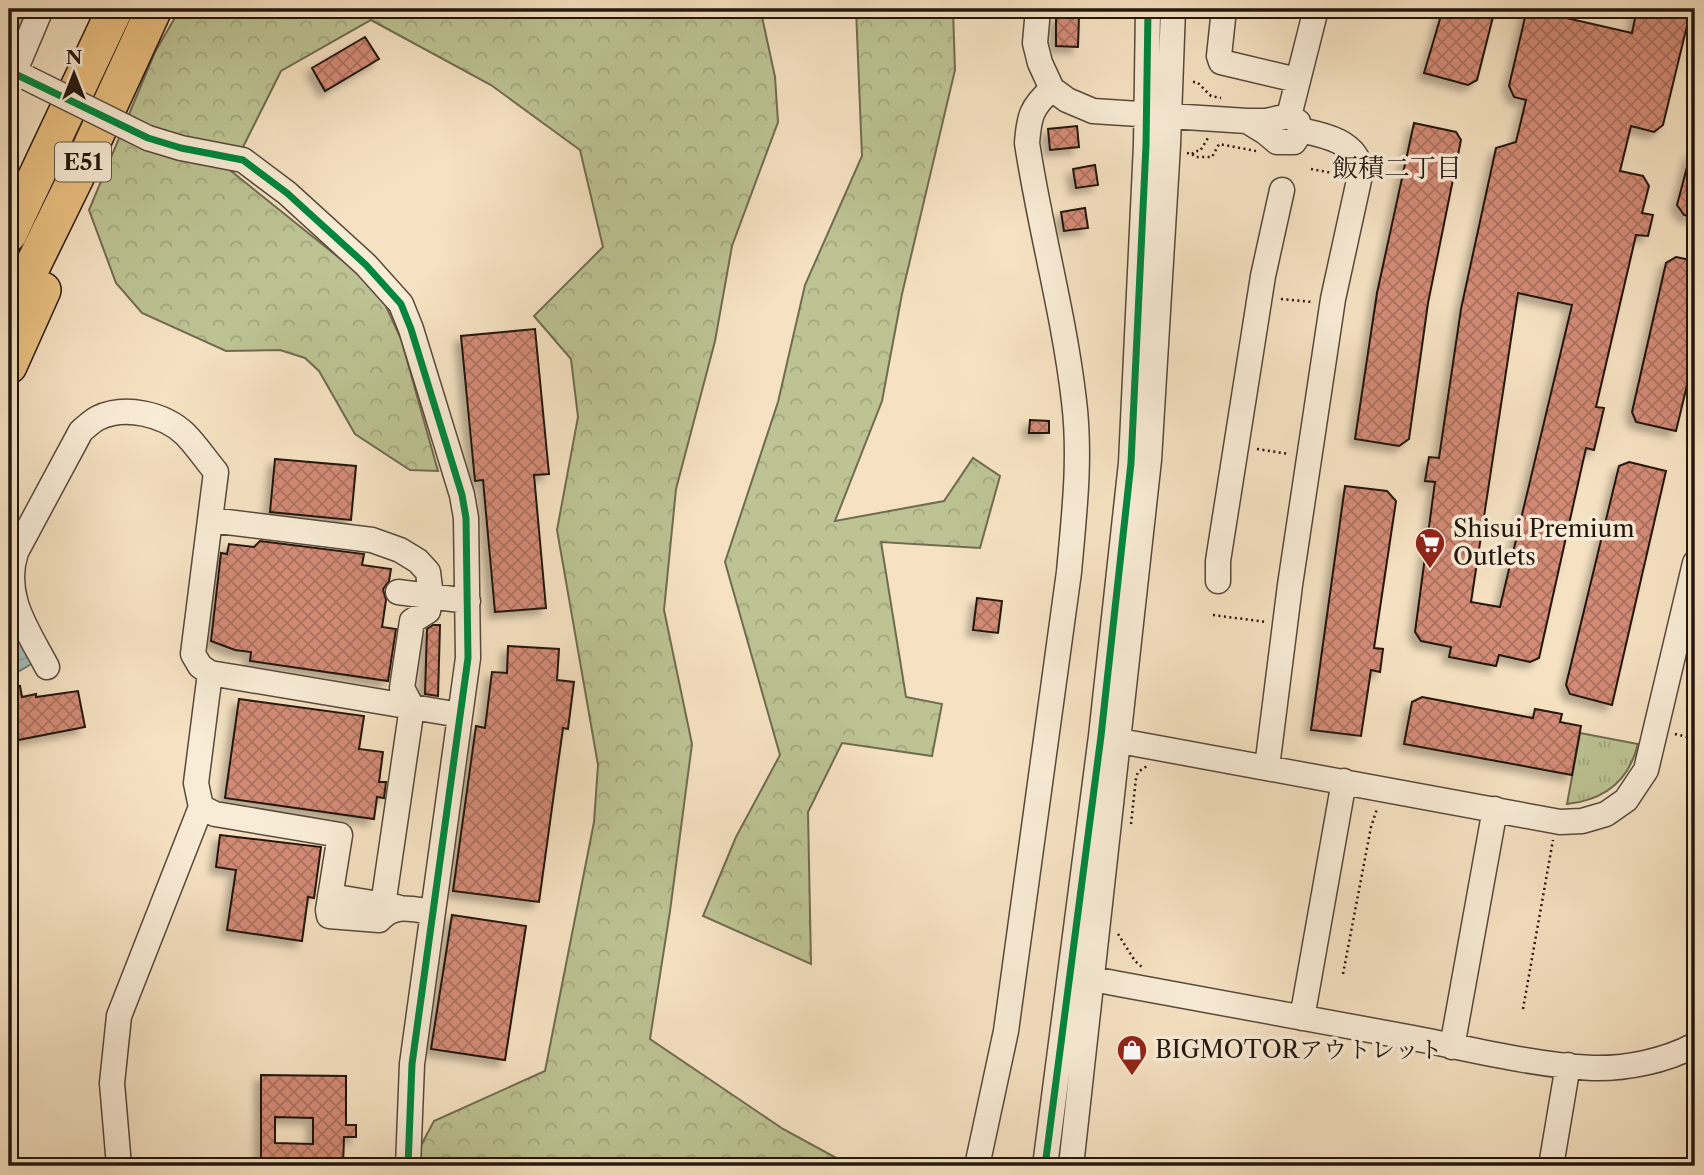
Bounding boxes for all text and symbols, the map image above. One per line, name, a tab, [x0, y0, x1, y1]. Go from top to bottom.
north arrow	[38, 38, 108, 108]
text: N	[66, 46, 82, 69]
road number: E51	[55, 142, 111, 182]
district label: 飯積二丁目	[1332, 152, 1462, 184]
place label: Shisui Premium Outlets	[1453, 514, 1635, 571]
supermarket icon: Shisui Premium Outlets	[1413, 526, 1447, 570]
shop icon: BIGMOTORアウトレット	[1115, 1033, 1149, 1077]
place label: BIGMOTORアウトレット	[1155, 1035, 1443, 1064]

